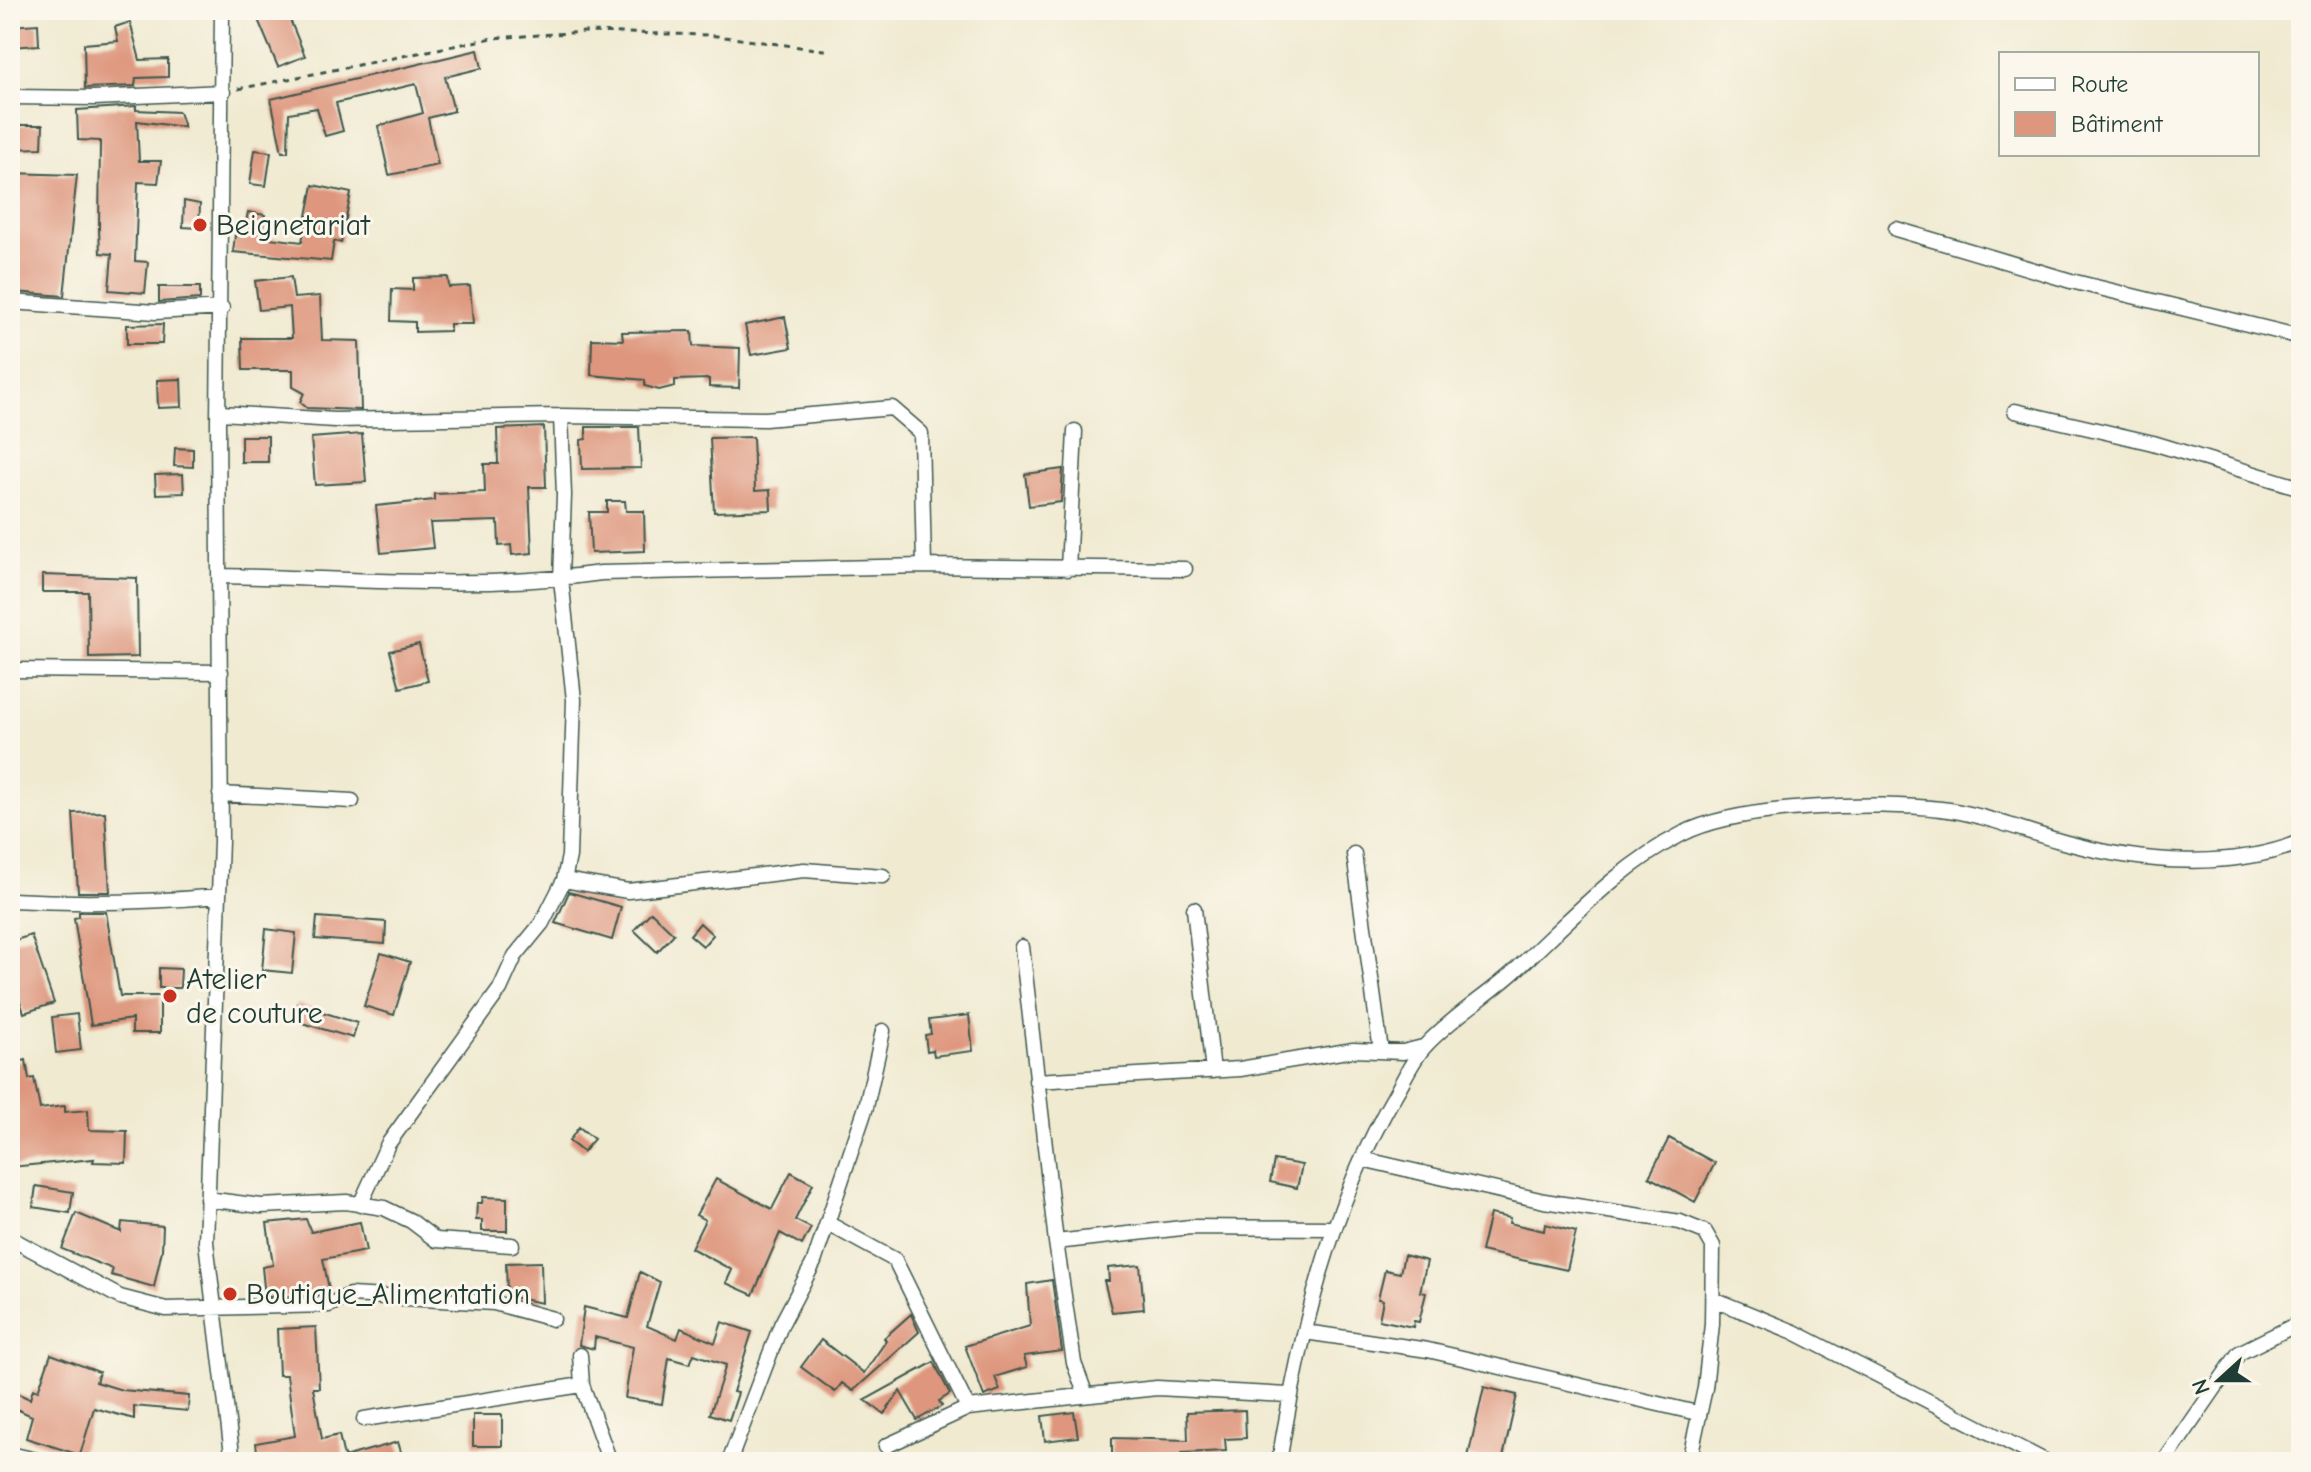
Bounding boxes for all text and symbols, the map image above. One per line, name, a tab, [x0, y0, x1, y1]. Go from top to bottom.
legend	[1999, 52, 2259, 156]
text: Route	[2071, 70, 2128, 98]
text: Bâtiment	[2071, 110, 2164, 138]
place label: Beignetariat	[216, 208, 371, 243]
marker: Beignetariat	[191, 216, 209, 234]
place label: Atelier de couture	[186, 962, 323, 1031]
marker: Atelier de couture	[161, 987, 179, 1005]
place label: Boutique_Alimentation	[246, 1277, 530, 1312]
marker: Boutique_Alimentation	[221, 1285, 239, 1303]
north arrow	[2179, 1340, 2259, 1420]
text: N	[2187, 1375, 2216, 1398]

